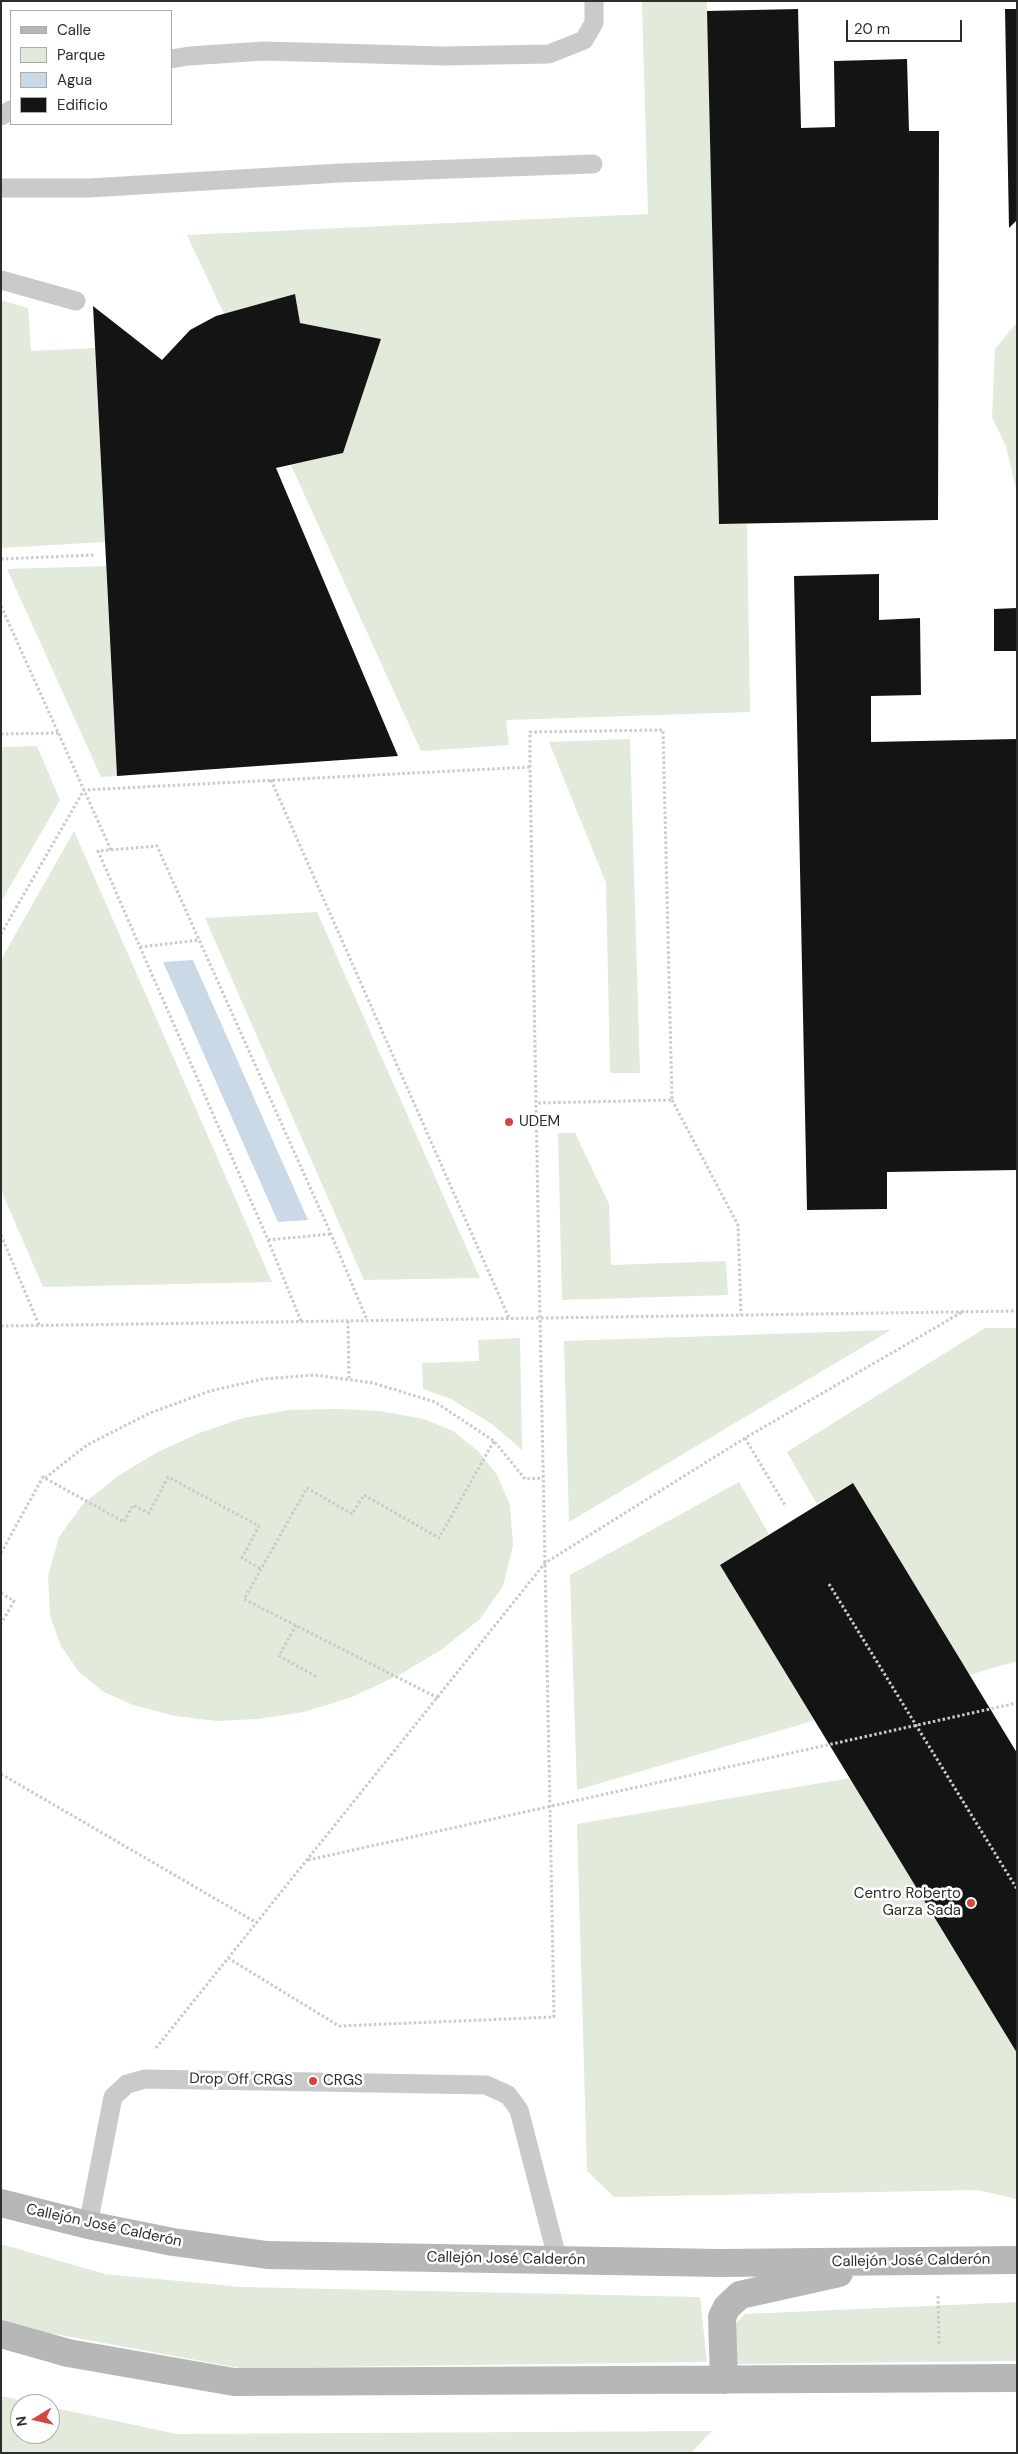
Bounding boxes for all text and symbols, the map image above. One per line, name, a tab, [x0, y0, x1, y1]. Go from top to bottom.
legend	[10, 10, 172, 125]
scale bar	[848, 10, 964, 42]
text: 20 m	[854, 19, 890, 39]
text: Calle	[57, 20, 91, 40]
text: Parque	[57, 45, 105, 65]
text: Agua	[57, 70, 92, 90]
text: Edificio	[57, 95, 108, 115]
place label: UDEM	[519, 1113, 560, 1131]
marker: UDEM	[503, 1116, 515, 1128]
place label: Centro Roberto Garza Sada	[854, 1885, 961, 1920]
marker: Centro Roberto Garza Sada	[965, 1897, 977, 1909]
street label: Drop Off CRGS	[189, 2070, 293, 2090]
place label: CRGS	[323, 2072, 363, 2090]
marker: CRGS	[307, 2075, 319, 2087]
street label: Callejón José Calderón	[25, 2201, 183, 2251]
street label: Callejón José Calderón	[427, 2249, 585, 2269]
street label: Callejón José Calderón	[832, 2251, 990, 2271]
north arrow	[10, 2394, 60, 2444]
text: N	[11, 2415, 31, 2428]

